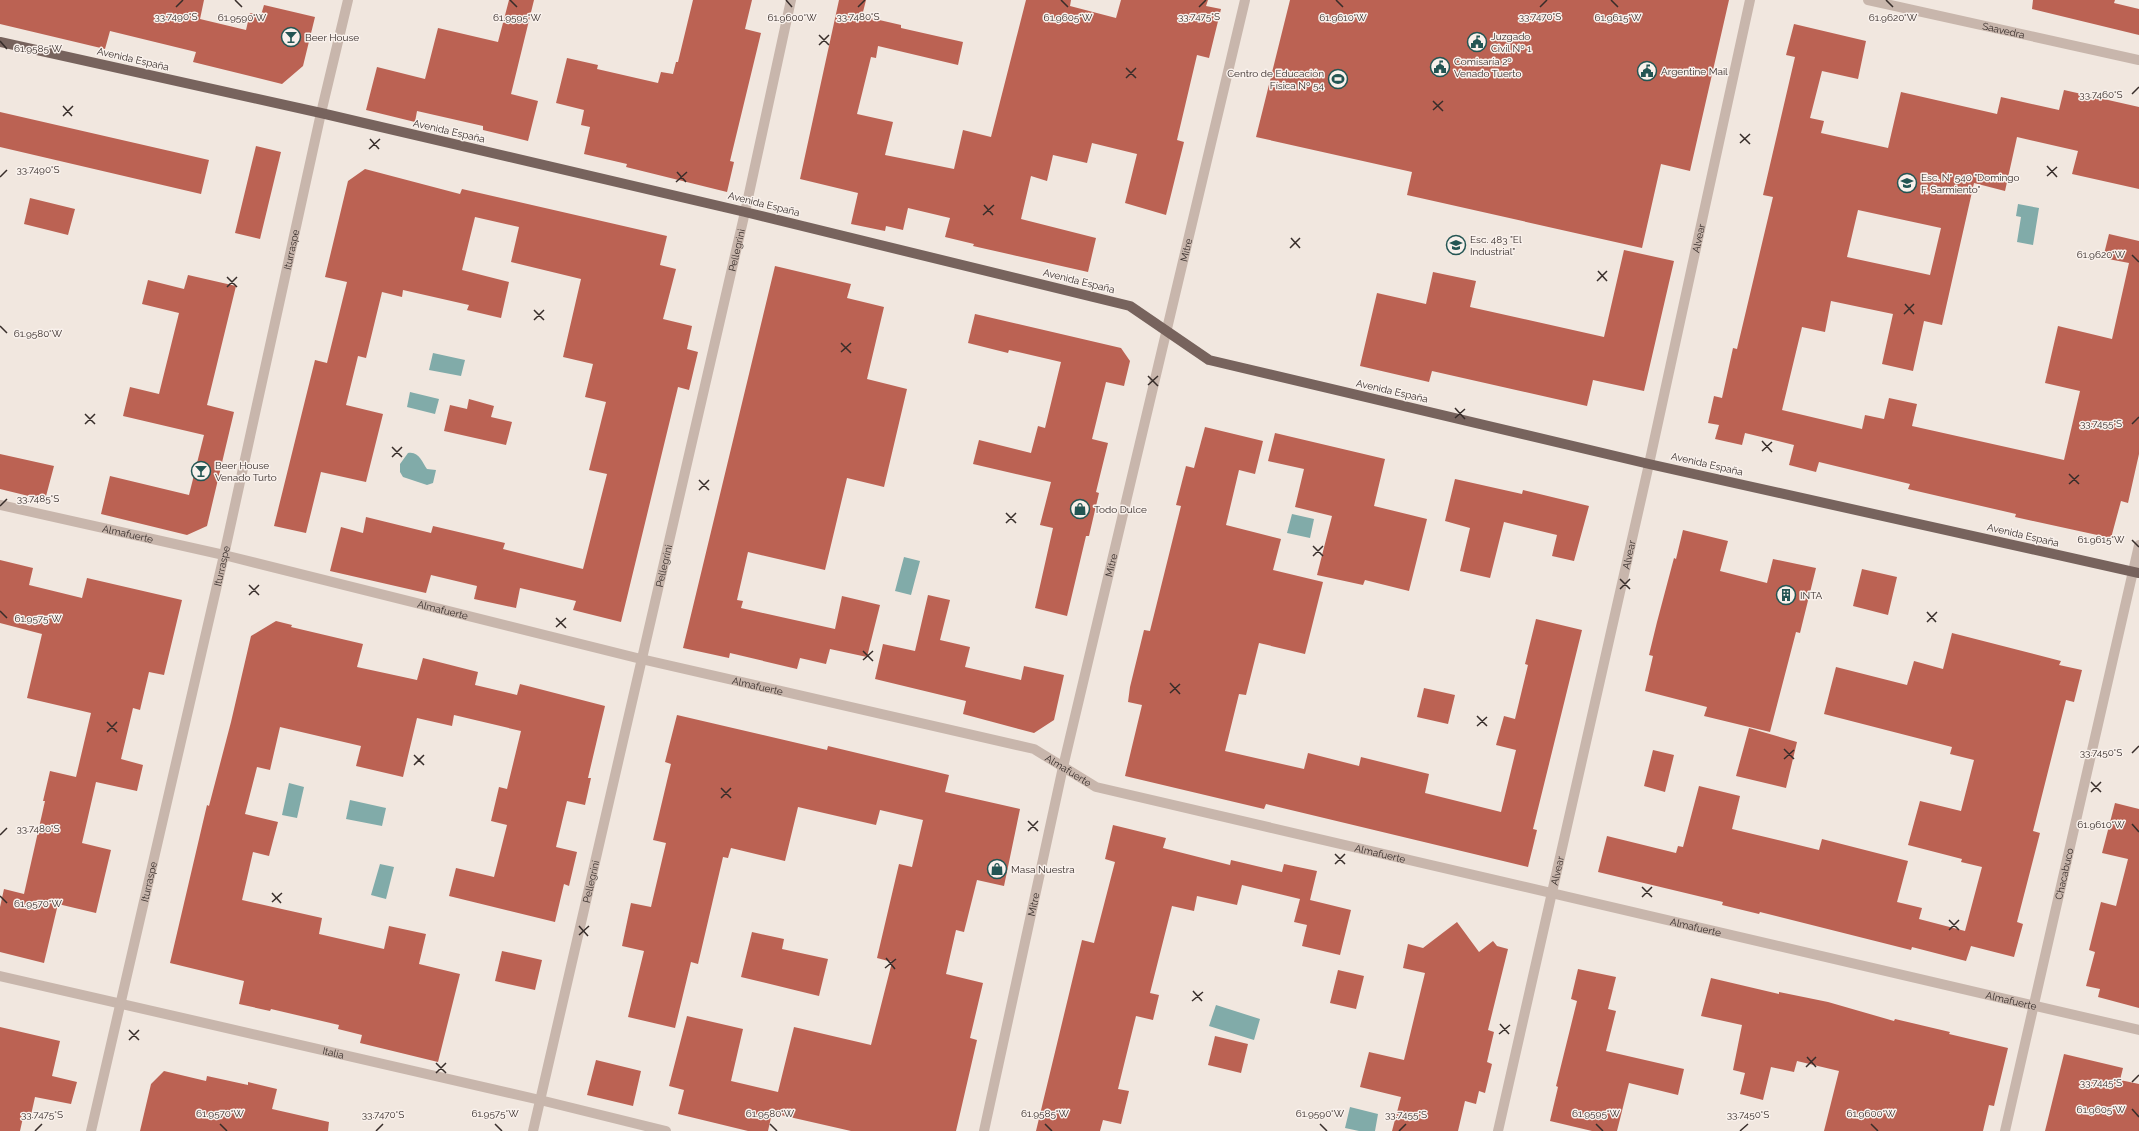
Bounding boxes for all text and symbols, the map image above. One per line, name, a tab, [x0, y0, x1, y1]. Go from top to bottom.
text: 33.7490°S	[154, 11, 198, 22]
text: 33.7480°S	[836, 11, 880, 22]
text: 33.7475°S	[1178, 11, 1220, 22]
text: 33.7470°S	[1519, 11, 1561, 22]
text: 61.9590°W	[218, 12, 267, 23]
text: 61.9595°W	[493, 12, 542, 23]
text: 61.9600°W	[767, 12, 817, 23]
text: 61.9605°W	[1044, 12, 1093, 23]
text: 61.9610°W	[1319, 12, 1367, 23]
text: 61.9615°W	[1595, 12, 1642, 23]
text: 61.9620°W	[1869, 12, 1918, 23]
street label: Saavedra	[1982, 20, 2026, 40]
bar icon: Beer House	[280, 26, 302, 48]
public building icon: Juzgado Civil Nº 1	[1466, 31, 1488, 53]
place label: Juzgado Civil Nº 1	[1491, 31, 1532, 54]
place label: Beer House	[305, 32, 359, 43]
text: 61.9585°W	[14, 43, 63, 54]
street label: Avenida España	[96, 45, 170, 73]
public building icon: Comisaría 2º Venado Tuerto	[1429, 56, 1451, 78]
place label: Comisaría 2º Venado Tuerto	[1454, 56, 1522, 79]
public building icon: Argentine Mail	[1636, 60, 1658, 82]
place label: Argentine Mail	[1661, 66, 1728, 77]
place label: Centro de Educación Física Nº 54	[1227, 68, 1325, 91]
sports icon: Centro de Educación Física Nº 54	[1327, 68, 1349, 90]
text: 33.7460°S	[2079, 89, 2123, 100]
street label: Avenida España	[412, 117, 486, 145]
text: 33.7490°S	[16, 164, 60, 175]
school or university icon: Esc. N° 540 "Domingo F. Sarmiento"	[1896, 172, 1918, 194]
place label: Esc. N° 540 "Domingo F. Sarmiento"	[1921, 172, 2020, 195]
street label: Avenida España	[727, 190, 801, 218]
street label: Alvear	[1690, 222, 1707, 254]
street label: Iturraspe	[281, 228, 301, 271]
street label: Pellegrini	[726, 228, 746, 272]
school or university icon: Esc. 483 "El Industrial"	[1445, 234, 1467, 256]
place label: Esc. 483 "El Industrial"	[1470, 234, 1522, 257]
street label: Mitre	[1178, 237, 1194, 263]
text: 61.9620°W	[2077, 249, 2126, 260]
street label: Avenida España	[1042, 267, 1116, 295]
text: 61.9580°W	[14, 328, 63, 339]
street label: Avenida España	[1355, 377, 1429, 405]
text: 33.7455°S	[2080, 418, 2122, 429]
street label: Avenida España	[1670, 450, 1744, 478]
bar icon: Beer House Venado Turto	[190, 460, 212, 482]
place label: Beer House Venado Turto	[215, 460, 277, 483]
text: 33.7485°S	[17, 493, 59, 504]
shop icon: Todo Dulce	[1069, 498, 1091, 520]
place label: Todo Dulce	[1094, 504, 1147, 515]
street label: Avenida España	[1986, 521, 2060, 549]
street label: Almafuerte	[101, 523, 155, 545]
text: 61.9615°W	[2078, 534, 2125, 545]
street label: Alvear	[1620, 539, 1637, 570]
street label: Pellegrini	[653, 544, 674, 588]
street label: Iturraspe	[212, 545, 231, 587]
street label: Mitre	[1103, 552, 1119, 578]
building icon: INTA	[1775, 584, 1797, 606]
place label: INTA	[1800, 590, 1823, 601]
street label: Almafuerte	[416, 598, 469, 621]
text: 61.9575°W	[14, 613, 62, 624]
street label: Almafuerte	[731, 675, 784, 697]
text: 33.7450°S	[2080, 747, 2122, 758]
street label: Almafuerte	[1044, 752, 1094, 789]
text: 61.9610°W	[2077, 819, 2125, 830]
text: 33.7480°S	[16, 823, 60, 834]
street label: Almafuerte	[1354, 842, 1407, 864]
street label: Chacabuco	[2053, 847, 2075, 901]
street label: Alvear	[1548, 855, 1566, 886]
shop icon: Masa Nuestra	[986, 858, 1008, 880]
street label: Pellegrini	[580, 859, 601, 904]
street label: Iturraspe	[139, 860, 159, 903]
place label: Masa Nuestra	[1011, 864, 1075, 875]
street label: Mitre	[1025, 891, 1041, 917]
text: 61.9570°W	[14, 898, 62, 909]
street label: Almafuerte	[1669, 915, 1722, 938]
street label: Almafuerte	[1985, 989, 2038, 1012]
street label: Italia	[322, 1045, 345, 1060]
text: 33.7445°S	[2080, 1077, 2122, 1088]
text: 61.9605°W	[2077, 1104, 2126, 1115]
text: 61.9570°W	[196, 1108, 244, 1119]
text: 61.9575°W	[471, 1108, 519, 1119]
text: 61.9580°W	[746, 1108, 795, 1119]
text: 61.9585°W	[1021, 1108, 1070, 1119]
text: 61.9590°W	[1296, 1108, 1345, 1119]
text: 61.9595°W	[1572, 1108, 1621, 1119]
text: 61.9600°W	[1846, 1108, 1896, 1119]
text: 33.7475°S	[21, 1109, 63, 1120]
text: 33.7470°S	[362, 1109, 404, 1120]
text: 33.7455°S	[1385, 1109, 1427, 1120]
text: 33.7450°S	[1727, 1109, 1769, 1120]

